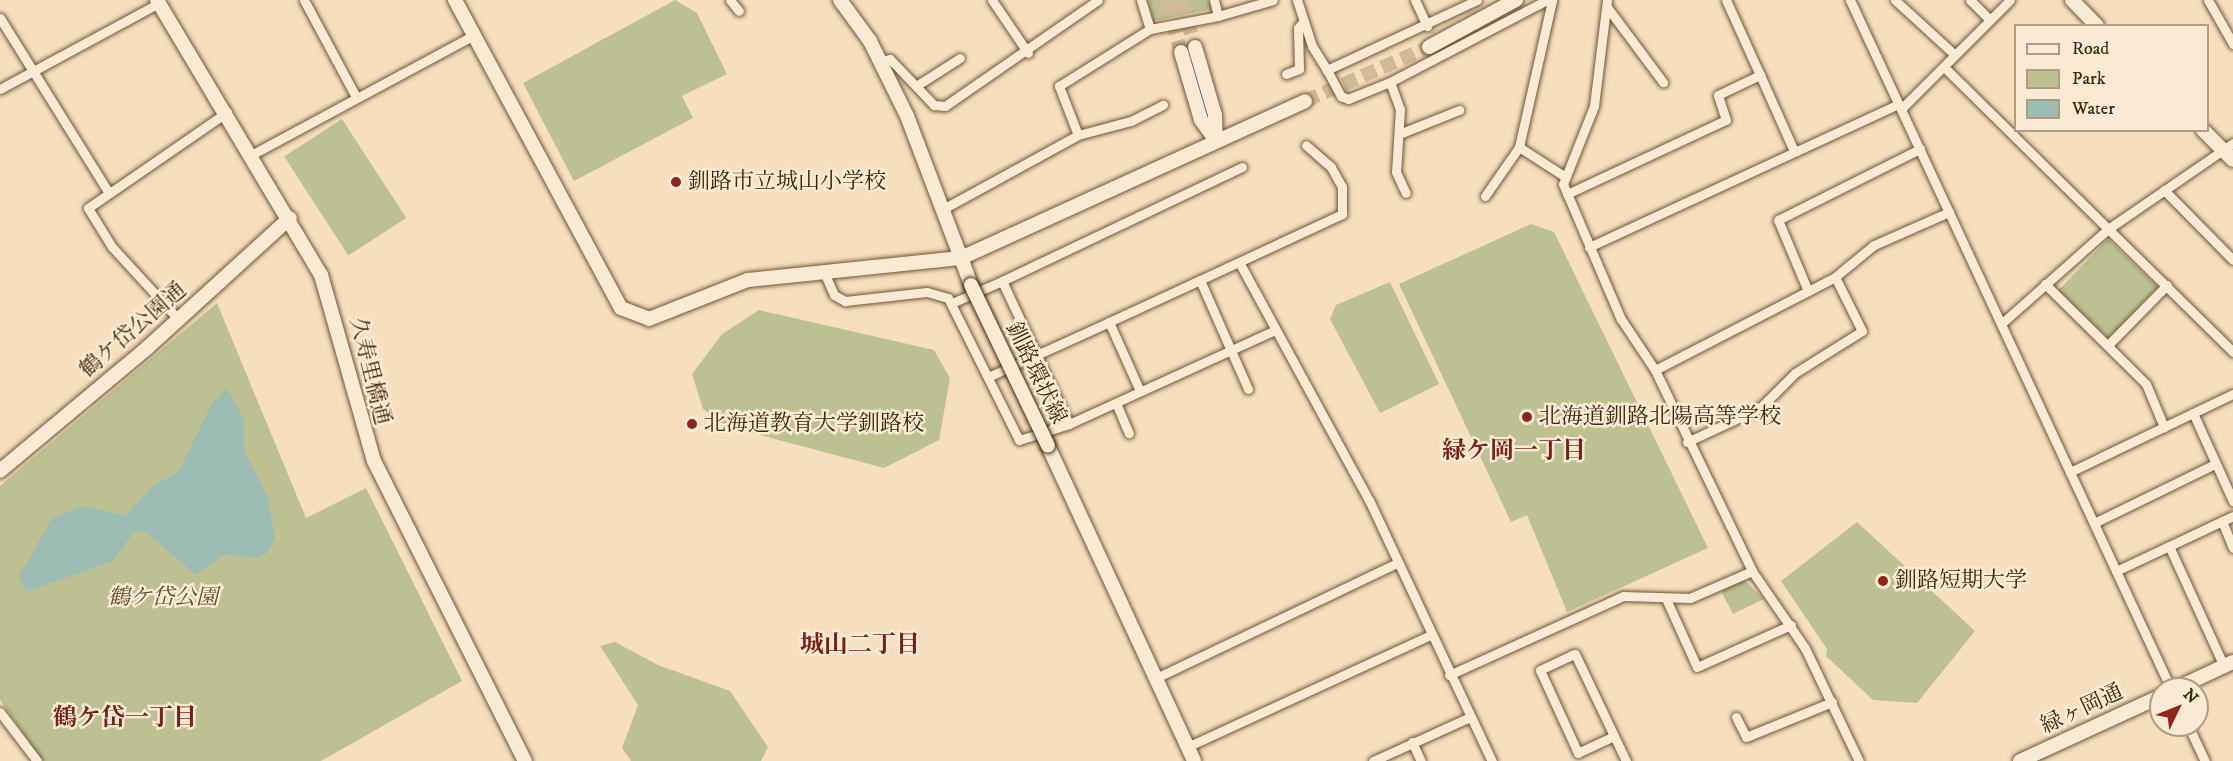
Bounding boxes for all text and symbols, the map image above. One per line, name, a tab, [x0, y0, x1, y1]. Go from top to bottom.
legend	[2014, 24, 2209, 132]
text: Road	[2072, 38, 2109, 60]
text: Park	[2072, 68, 2106, 90]
text: Water	[2072, 98, 2115, 120]
place label: 釧路市立城山小学校	[688, 169, 886, 195]
marker: 釧路市立城山小学校	[669, 175, 683, 189]
street label: 鶴ケ岱公園通	[75, 277, 191, 383]
street label: 久寿里橋通	[344, 314, 396, 428]
street label: 釧路環状線	[1000, 318, 1072, 428]
place label: 北海道釧路北陽高等学校	[1539, 404, 1781, 430]
marker: 北海道釧路北陽高等学校	[1520, 410, 1534, 424]
place label: 北海道教育大学釧路校	[704, 411, 924, 437]
marker: 北海道教育大学釧路校	[685, 417, 699, 431]
district label: 緑ケ岡一丁目	[1442, 438, 1586, 466]
place label: 釧路短期大学	[1895, 568, 2027, 594]
marker: 釧路短期大学	[1876, 574, 1890, 588]
park label: 鶴ケ岱公園	[108, 585, 218, 611]
district label: 城山二丁目	[800, 632, 920, 660]
north arrow	[2149, 677, 2209, 737]
street label: 緑ヶ岡通	[2037, 678, 2127, 740]
text: N	[2179, 684, 2202, 708]
district label: 鶴ケ岱一丁目	[53, 705, 197, 733]

